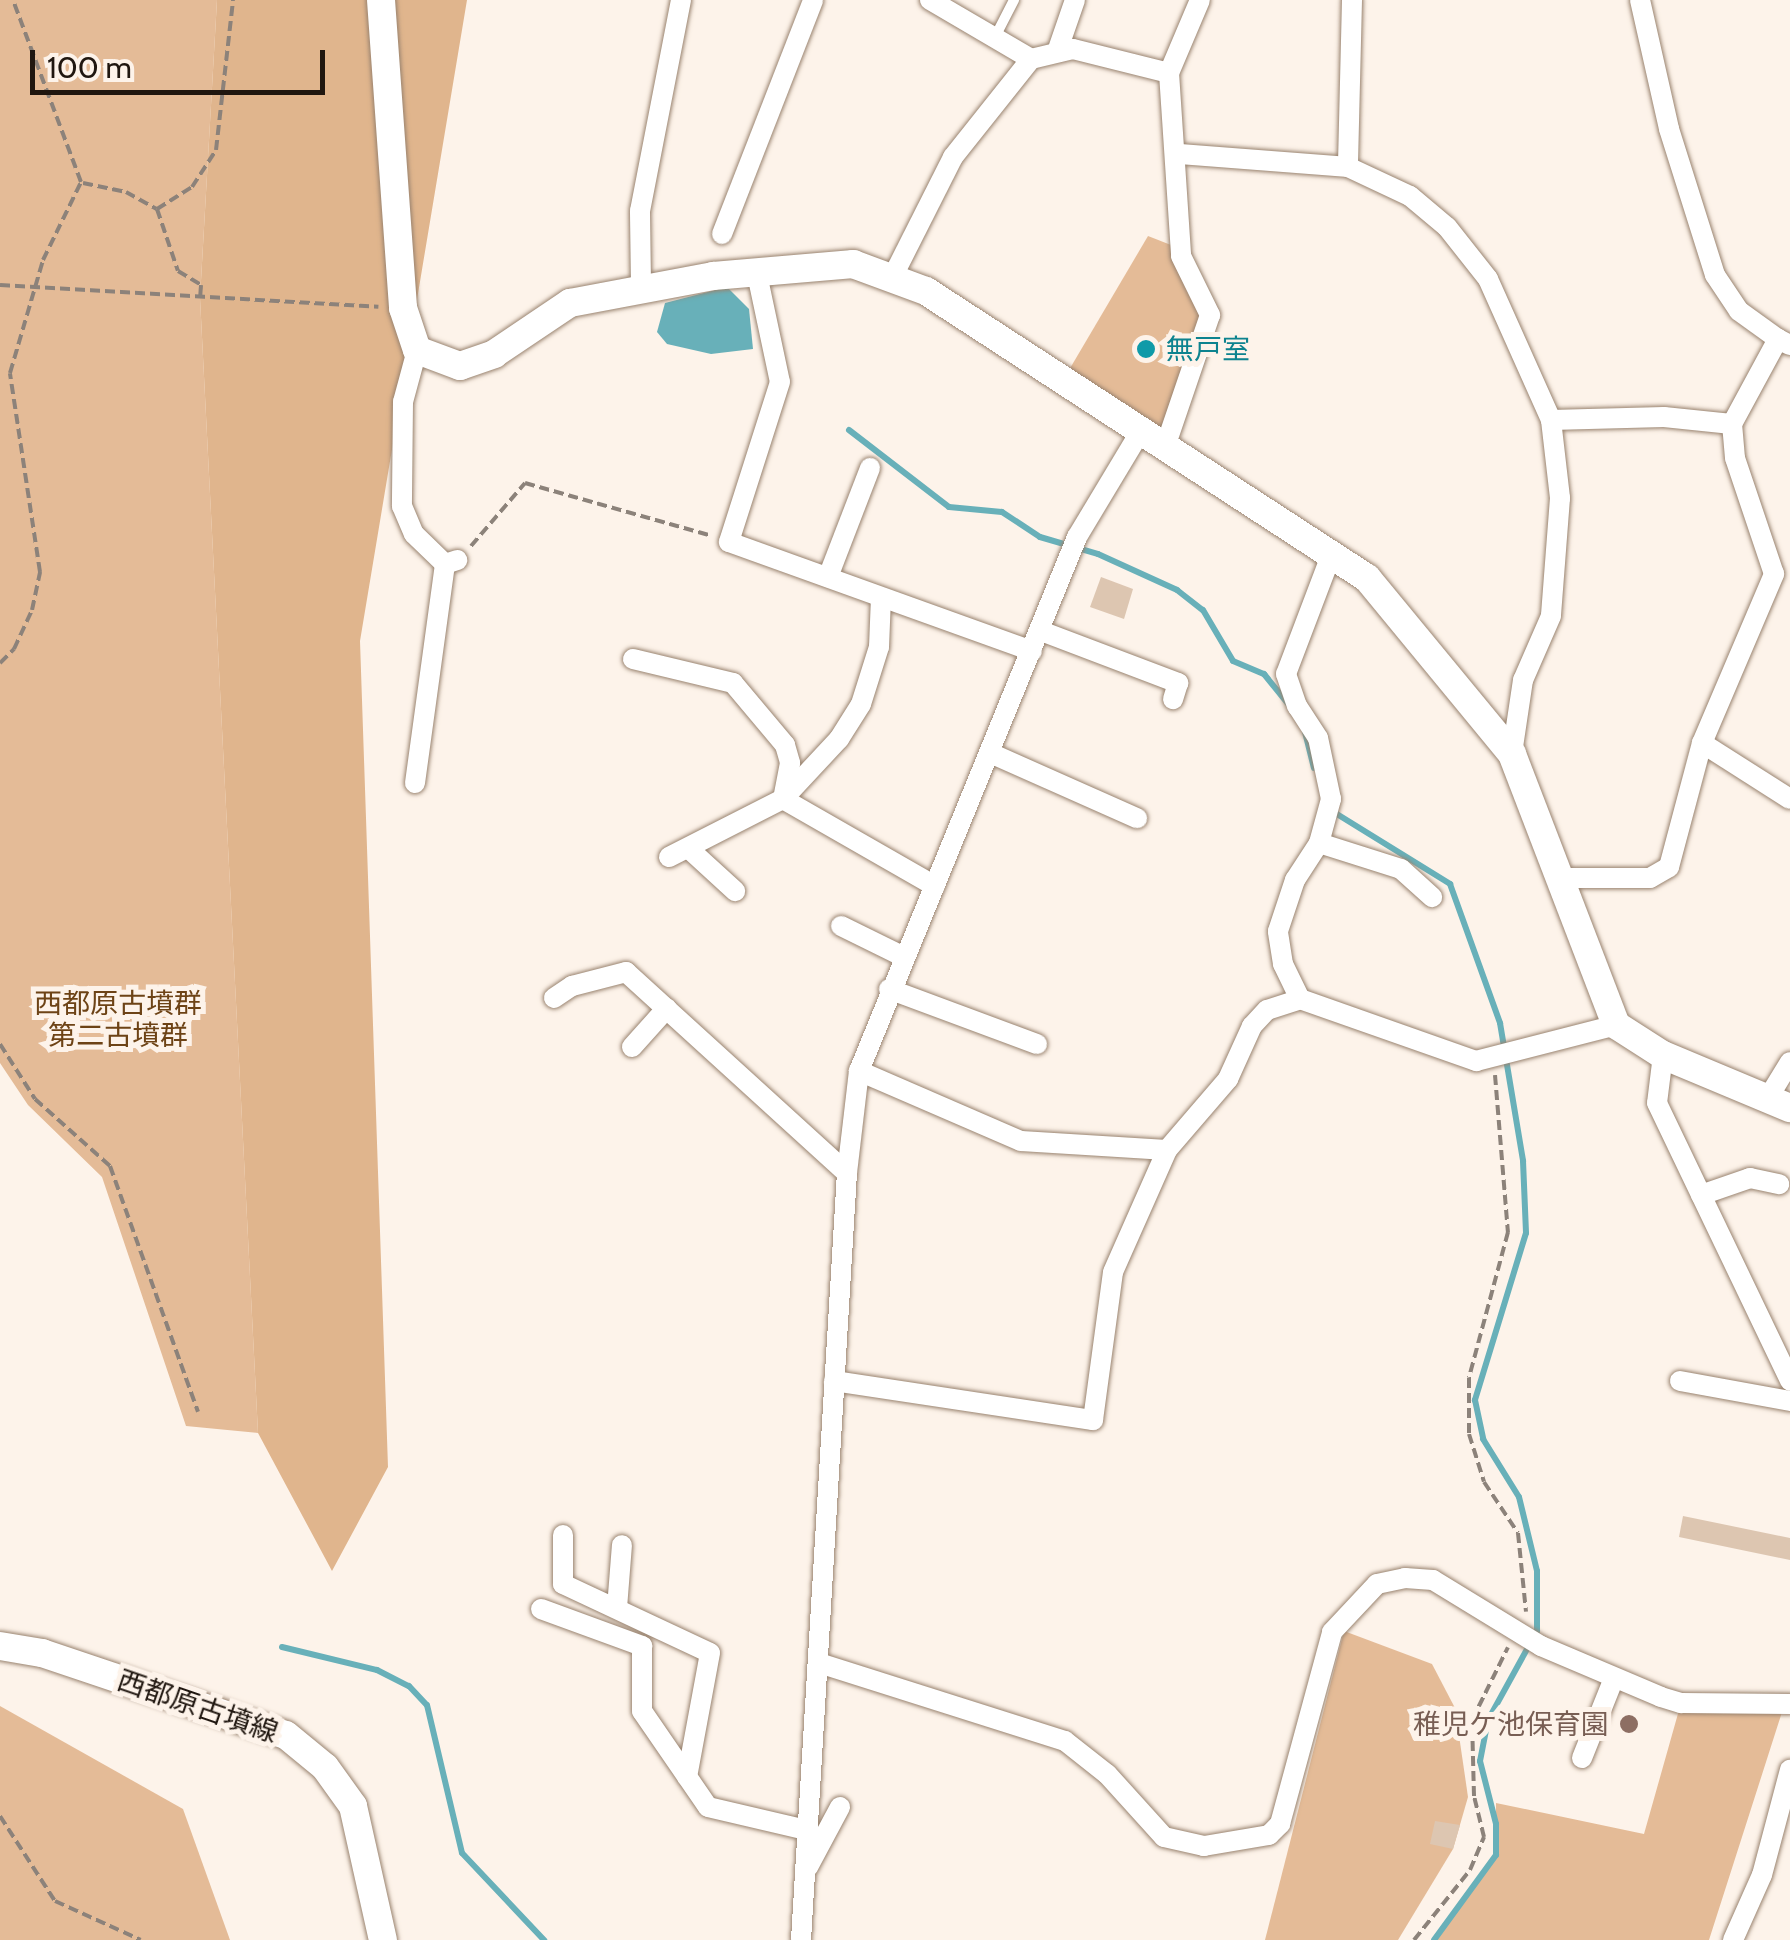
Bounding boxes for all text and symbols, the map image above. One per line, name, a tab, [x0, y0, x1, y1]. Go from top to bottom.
scale bar	[35, 30, 330, 92]
text: 100 m	[47, 49, 132, 86]
place label: 無戸室	[1166, 332, 1250, 366]
marker: 無戸室	[1135, 338, 1157, 360]
park label: 西都原古墳群 第二古墳群	[34, 986, 202, 1052]
street label: 西都原古墳線	[113, 1663, 283, 1749]
place label: 稚児ケ池保育園	[1413, 1707, 1609, 1741]
marker: 稚児ケ池保育園	[1618, 1713, 1640, 1735]

